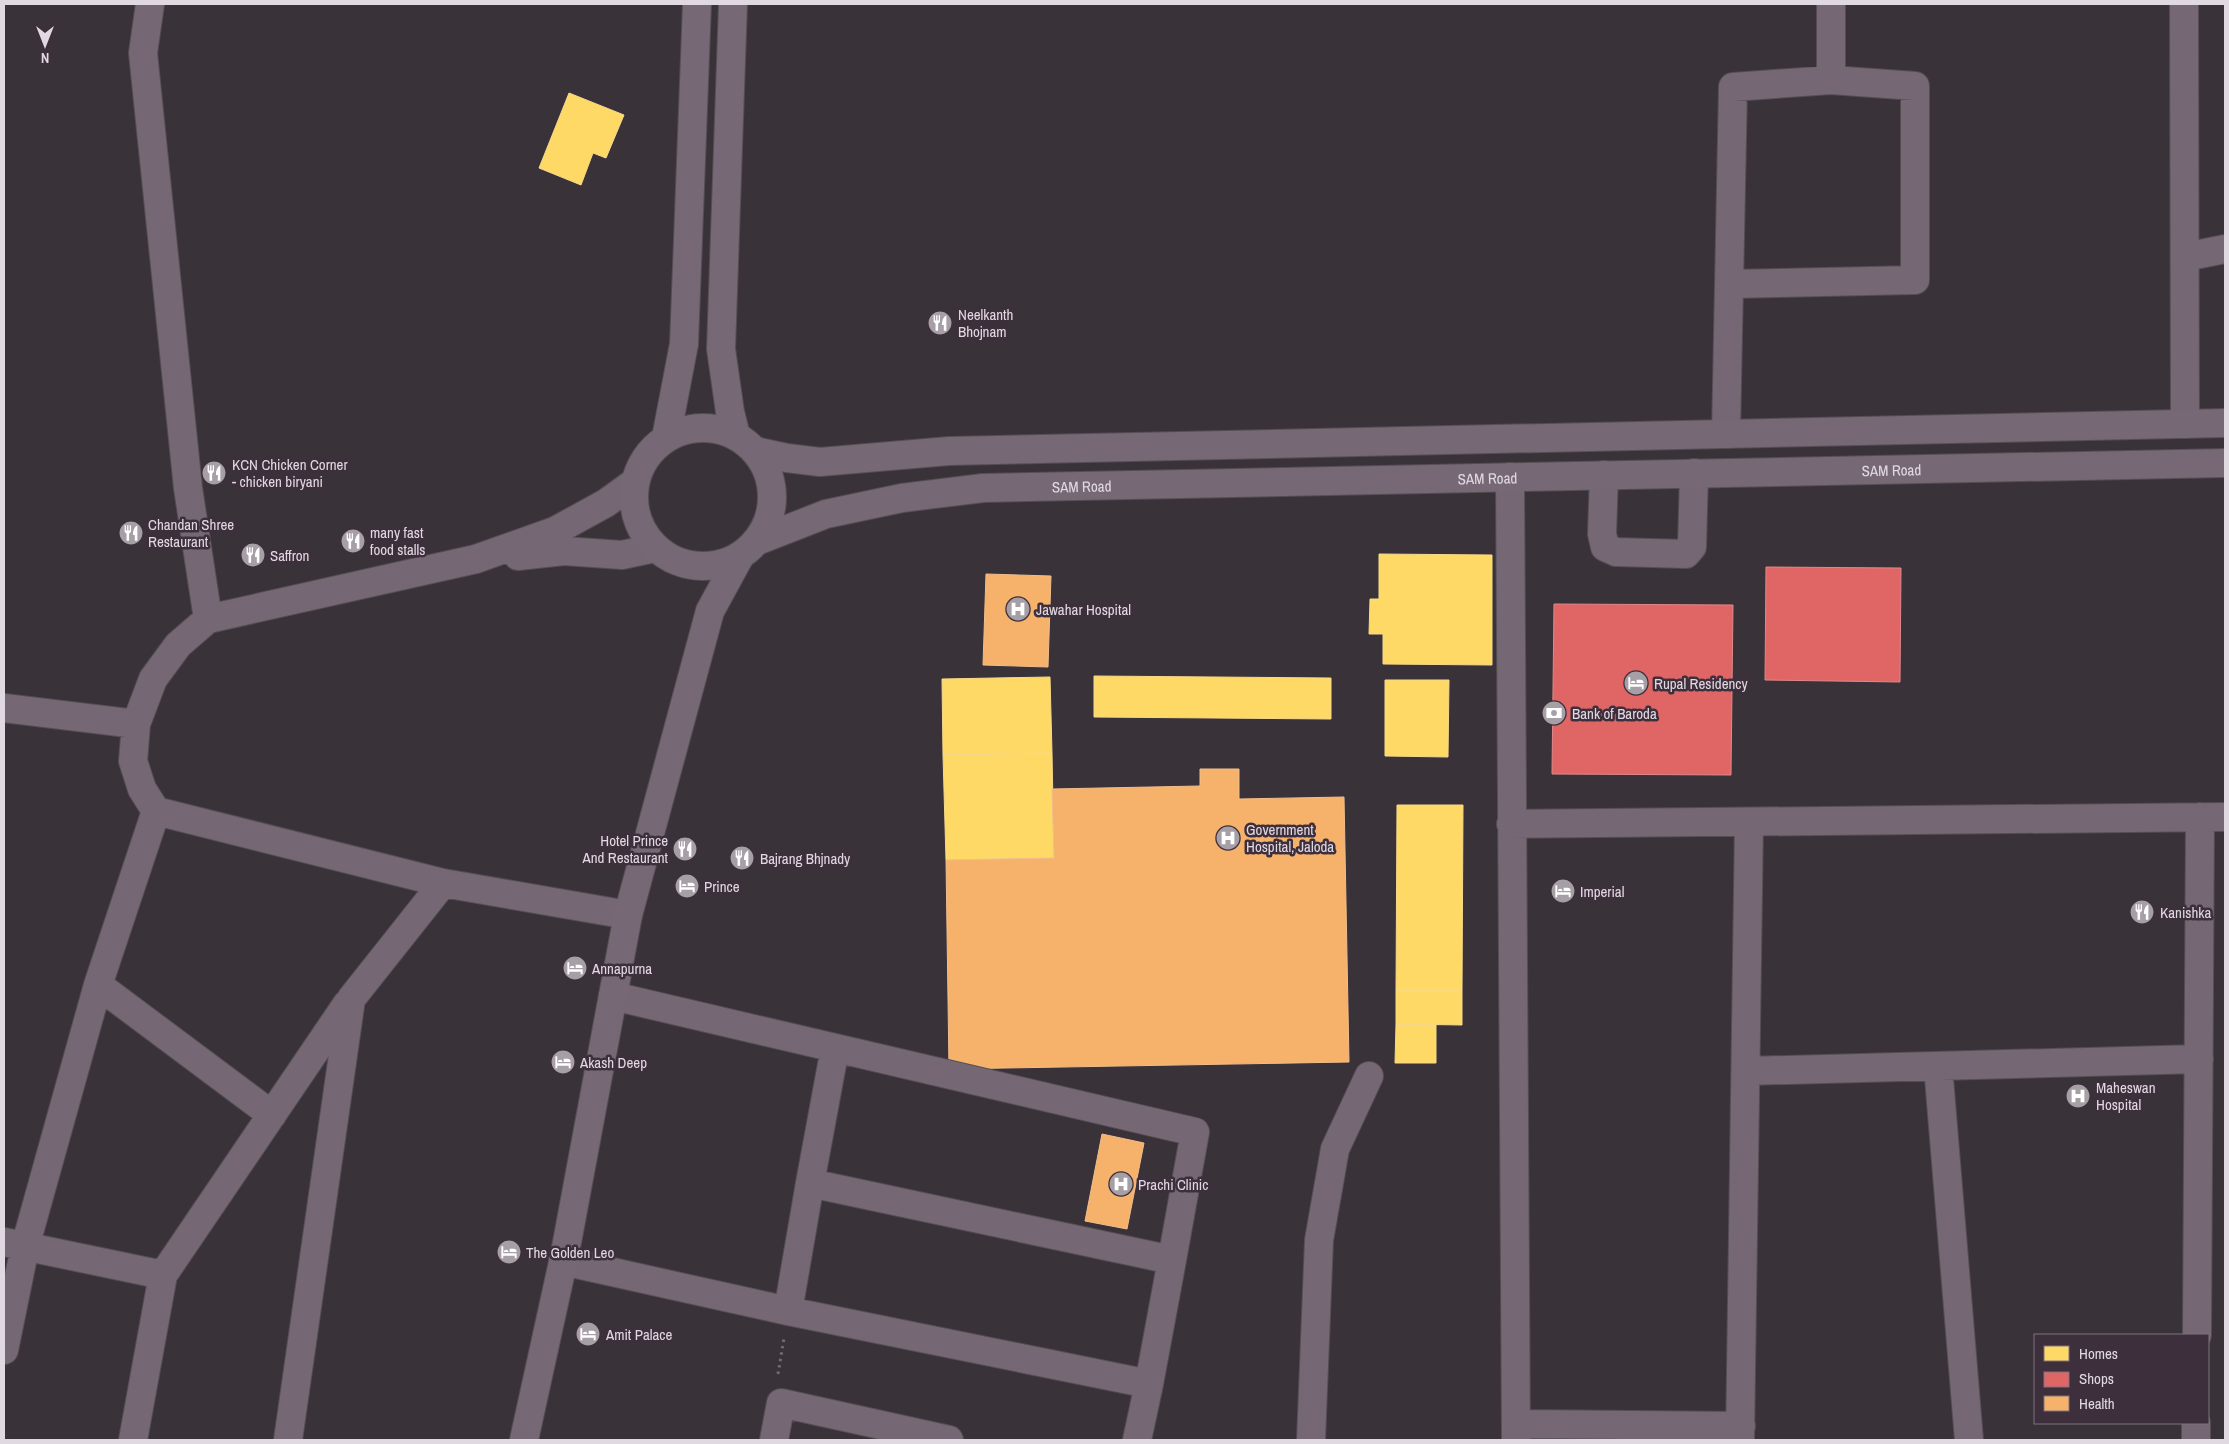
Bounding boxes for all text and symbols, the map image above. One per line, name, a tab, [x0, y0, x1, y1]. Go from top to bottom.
north arrow	[20, 20, 70, 70]
text: N	[41, 49, 49, 67]
place label: Neelkanth Bhojnam	[958, 304, 1013, 342]
restaurant icon: Neelkanth Bhojnam	[927, 310, 953, 336]
place label: KCN Chicken Corner - chicken biryani	[232, 454, 348, 492]
street label: SAM Road	[1861, 459, 1921, 481]
restaurant icon: KCN Chicken Corner - chicken biryani	[201, 460, 227, 486]
street label: SAM Road	[1458, 467, 1517, 489]
street label: SAM Road	[1052, 475, 1112, 497]
place label: Chandan Shree Restaurant	[148, 514, 234, 552]
restaurant icon: Chandan Shree Restaurant	[118, 520, 144, 546]
place label: many fast food stalls	[370, 522, 425, 560]
restaurant icon: many fast food stalls	[340, 528, 366, 554]
restaurant icon: Saffron	[240, 542, 266, 568]
place label: Saffron	[270, 545, 309, 566]
hospital icon: Jawahar Hospital	[1005, 596, 1031, 622]
place label: Jawahar Hospital	[1036, 599, 1131, 620]
hotel icon: Rupal Residency	[1623, 670, 1649, 696]
place label: Rupal Residency	[1654, 673, 1749, 694]
bank icon: Bank of Baroda	[1541, 700, 1567, 726]
place label: Bank of Baroda	[1572, 703, 1657, 724]
place label: Government Hospital, Jaloda	[1246, 819, 1334, 857]
hospital icon: Government Hospital, Jaloda	[1215, 825, 1241, 851]
place label: Hotel Prince And Restaurant	[582, 830, 669, 868]
restaurant icon: Hotel Prince And Restaurant	[672, 836, 698, 862]
restaurant icon: Bajrang Bhjnady	[729, 845, 755, 871]
place label: Bajrang Bhjnady	[760, 848, 851, 869]
hotel icon: Prince	[674, 873, 700, 899]
place label: Prince	[704, 876, 740, 897]
hotel icon: Imperial	[1550, 878, 1576, 904]
place label: Imperial	[1580, 881, 1624, 902]
restaurant icon: Kanishka	[2129, 899, 2155, 925]
place label: Kanishka	[2160, 902, 2211, 923]
hotel icon: Annapurna	[562, 955, 588, 981]
place label: Annapurna	[591, 958, 652, 979]
hotel icon: Akash Deep	[550, 1049, 576, 1075]
place label: Akash Deep	[579, 1052, 647, 1073]
place label: Maheswan Hospital	[2096, 1077, 2155, 1115]
hospital icon: Maheswan Hospital	[2065, 1083, 2091, 1109]
hospital icon: Prachi Clinic	[1108, 1171, 1134, 1197]
place label: Prachi Clinic	[1138, 1174, 1208, 1195]
hotel icon: The Golden Leo	[496, 1239, 522, 1265]
place label: The Golden Leo	[526, 1242, 614, 1263]
hotel icon: Amit Palace	[575, 1321, 601, 1347]
place label: Amit Palace	[605, 1324, 672, 1345]
legend	[2034, 1334, 2209, 1424]
text: Homes	[2079, 1343, 2118, 1364]
text: Shops	[2079, 1368, 2114, 1389]
text: Health	[2079, 1393, 2115, 1414]

